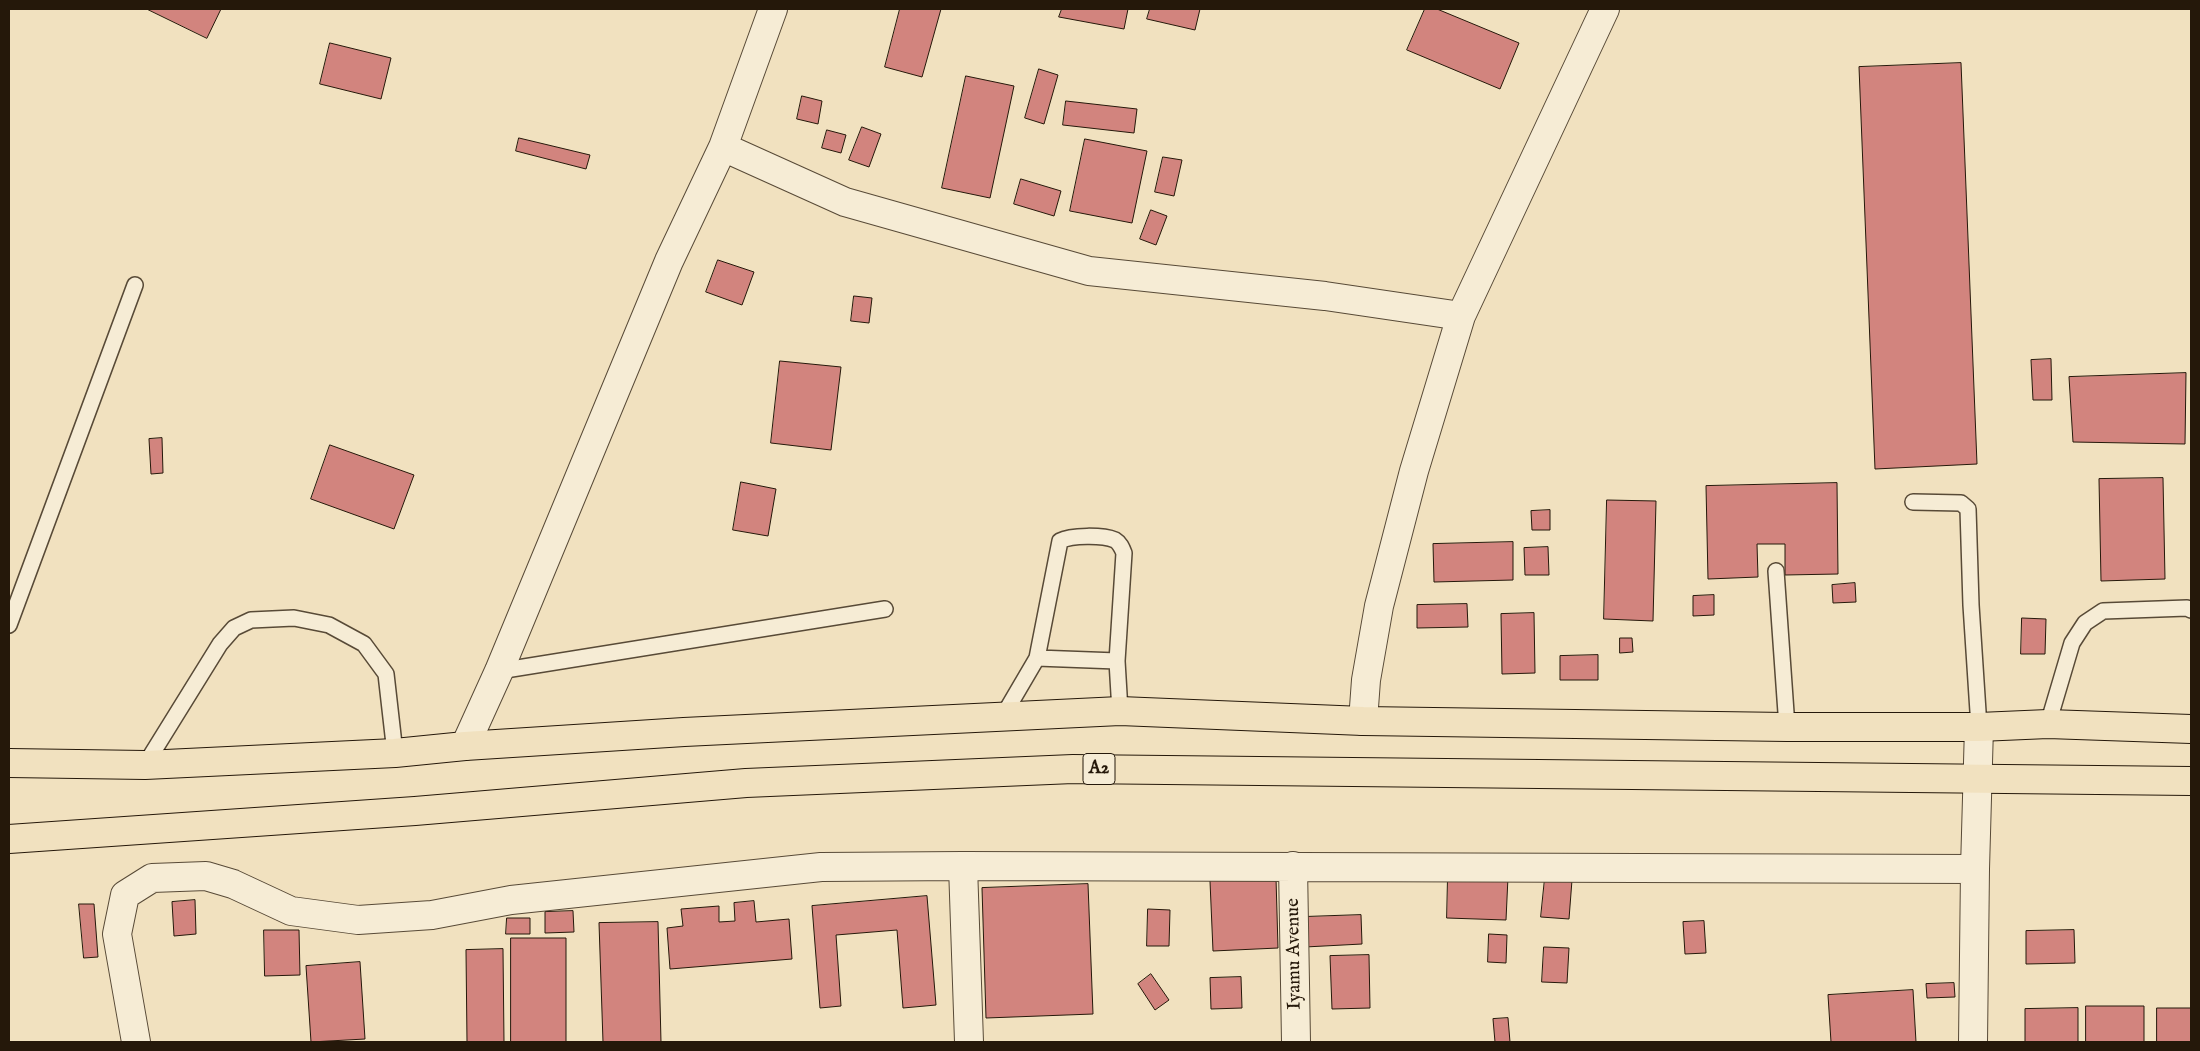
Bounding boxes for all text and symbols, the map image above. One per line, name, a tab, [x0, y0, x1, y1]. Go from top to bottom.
road number: A2	[1083, 754, 1115, 784]
street label: Iyamu Avenue	[1283, 898, 1307, 1010]

